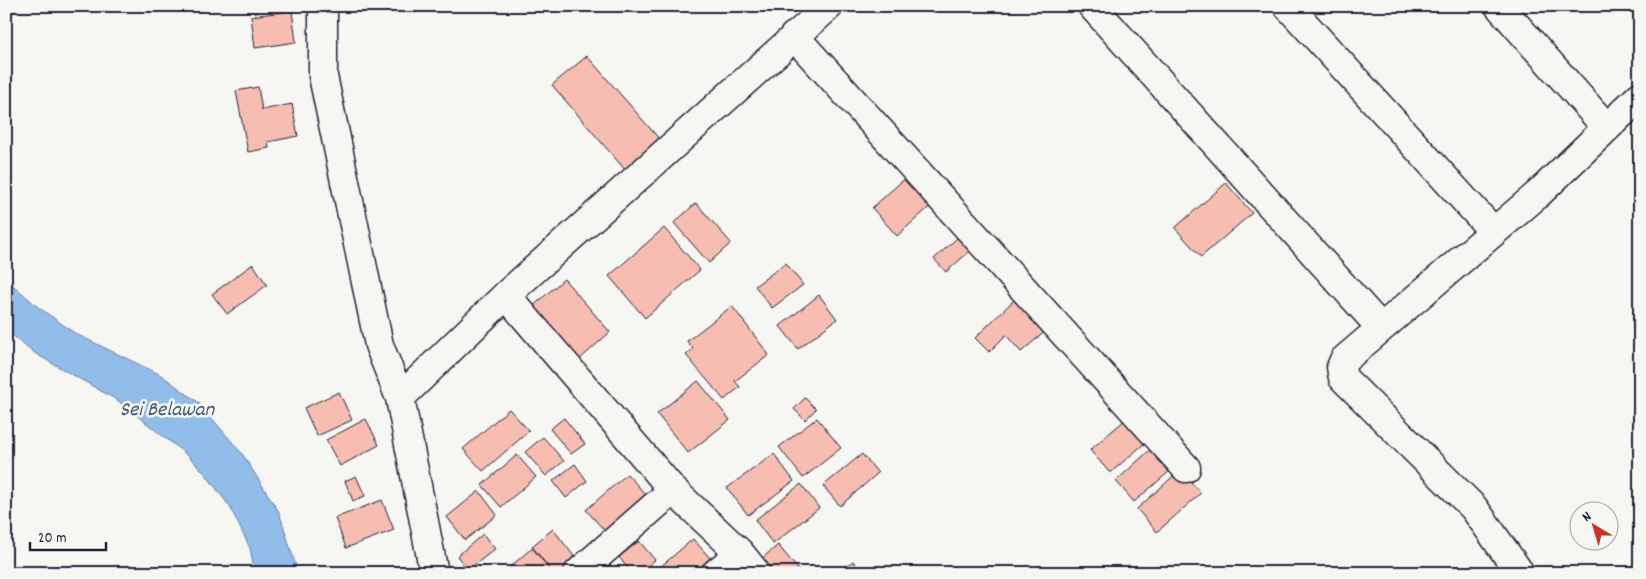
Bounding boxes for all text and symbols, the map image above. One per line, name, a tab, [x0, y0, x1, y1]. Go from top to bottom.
water label: Sei Belawan	[120, 396, 215, 426]
north arrow	[1568, 502, 1618, 552]
text: N	[1578, 507, 1596, 527]
scale bar	[30, 519, 106, 551]
text: 20 m	[38, 528, 66, 550]

